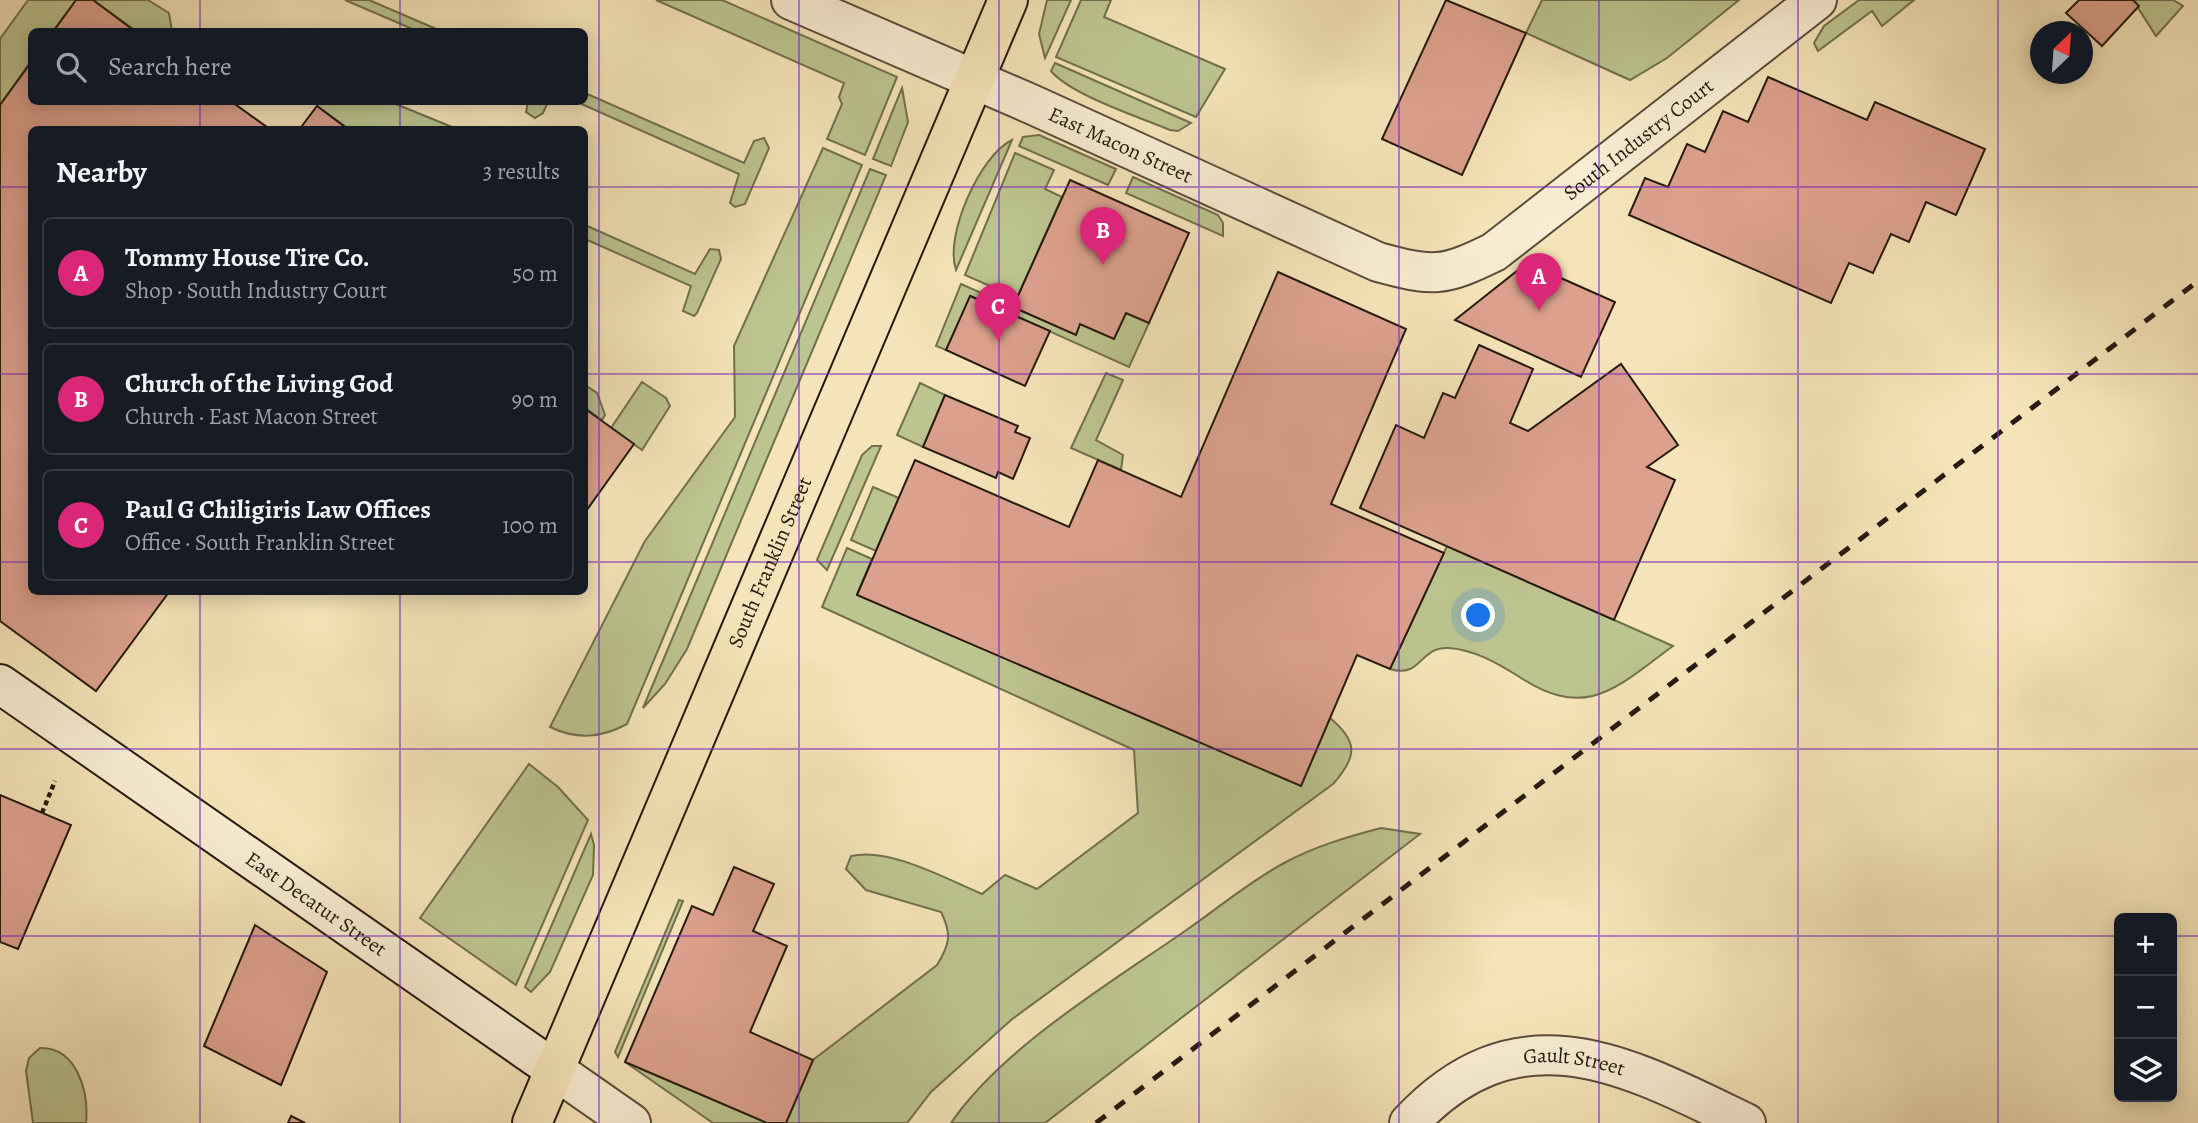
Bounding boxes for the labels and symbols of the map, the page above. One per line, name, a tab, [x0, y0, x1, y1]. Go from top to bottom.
north arrow	[2030, 21, 2093, 84]
street label: South Industry Court	[1558, 72, 1719, 207]
street label: East Macon Street	[1044, 100, 1197, 190]
pin: B	[1080, 207, 1126, 265]
pin: A	[1516, 253, 1562, 311]
pin: C	[975, 283, 1021, 341]
street label: South Franklin Street	[721, 472, 818, 652]
your location	[1461, 598, 1495, 632]
street label: East Decatur Street	[240, 845, 392, 963]
street label: Gault Street	[1522, 1041, 1629, 1083]

